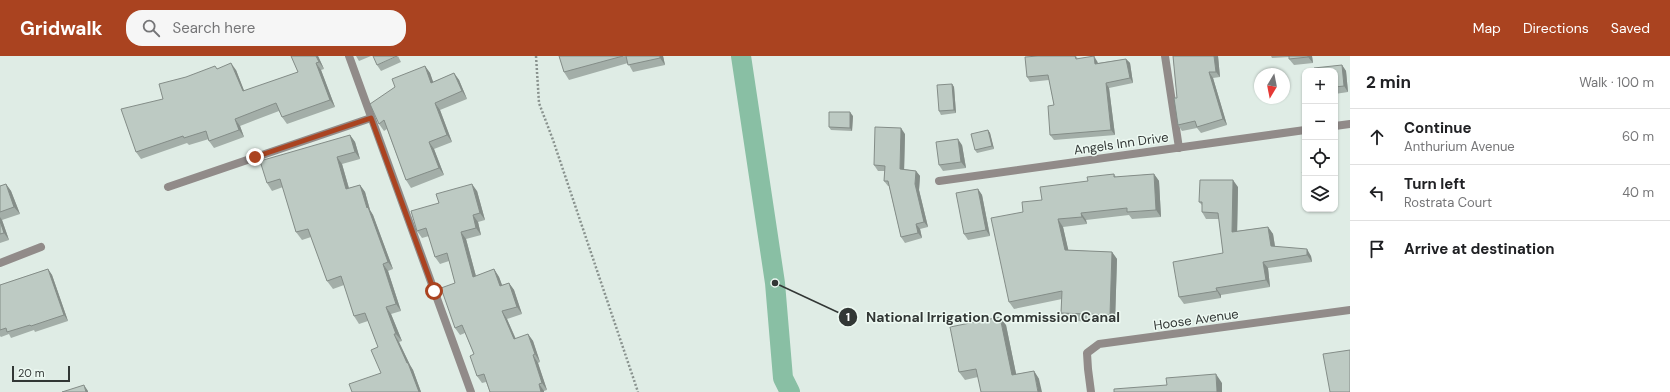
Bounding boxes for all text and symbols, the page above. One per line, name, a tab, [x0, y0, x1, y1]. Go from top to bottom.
search box	[126, 10, 406, 46]
text: Gridwalk	[20, 16, 102, 41]
icon: search	[140, 17, 162, 39]
text: Search here	[172, 18, 255, 38]
text: Map	[1473, 19, 1501, 37]
text: Directions	[1523, 19, 1589, 37]
text: Saved	[1611, 19, 1650, 37]
north arrow	[1254, 68, 1290, 104]
map controls	[1302, 68, 1338, 212]
button: +	[1302, 68, 1338, 104]
text: 2 min	[1366, 71, 1411, 93]
text: Walk · 100 m	[1579, 74, 1654, 91]
button: −	[1302, 104, 1338, 140]
text: Continue	[1404, 118, 1472, 138]
icon: ahead	[1366, 126, 1388, 148]
street label: Angels Inn Drive	[1073, 128, 1170, 159]
text: 60 m	[1622, 128, 1654, 145]
text: Anthurium Avenue	[1404, 138, 1515, 155]
button: locate	[1302, 140, 1338, 176]
route end	[246, 148, 264, 166]
text: Turn left	[1404, 174, 1465, 194]
button: layers	[1302, 176, 1338, 212]
icon: left	[1366, 182, 1388, 204]
text: 40 m	[1622, 184, 1654, 201]
text: Rostrata Court	[1404, 194, 1492, 211]
icon: arrive	[1366, 238, 1388, 260]
text: Arrive at destination	[1404, 239, 1555, 259]
route start	[425, 282, 443, 300]
callout: National Irrigation Commission Canal	[838, 304, 1128, 330]
street label: Hoose Avenue	[1152, 305, 1240, 334]
text: National Irrigation Commission Canal	[866, 308, 1120, 326]
text: 1	[846, 309, 850, 325]
scale bar	[12, 364, 70, 383]
text: 20 m	[18, 366, 44, 380]

